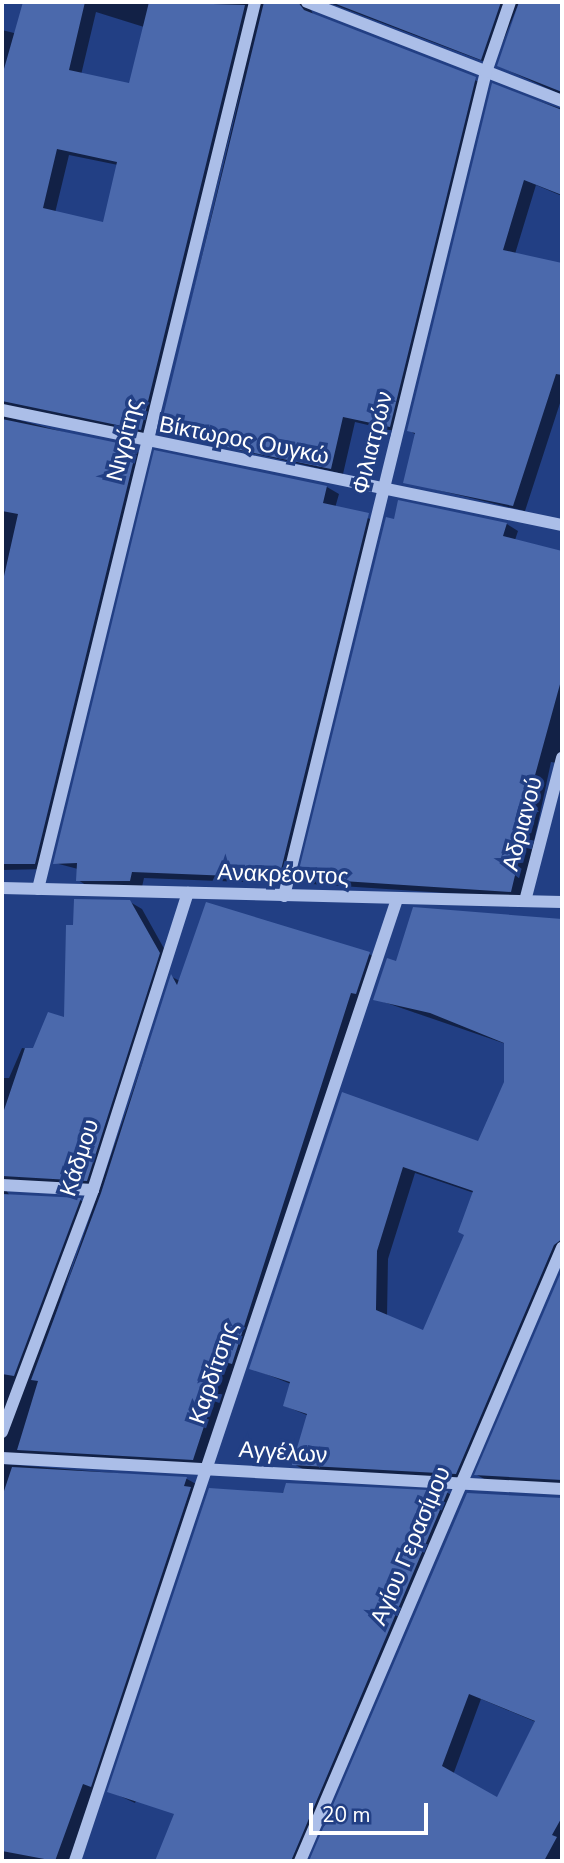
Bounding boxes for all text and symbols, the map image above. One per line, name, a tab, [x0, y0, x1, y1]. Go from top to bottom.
street label: Φιλιατρών	[347, 389, 399, 497]
street label: Νιγρίτης	[101, 396, 149, 484]
street label: Βίκτωρος Ουγκώ	[157, 411, 331, 471]
street label: Αδριανού	[497, 774, 549, 874]
street label: Ανακρέοντος	[217, 859, 349, 891]
street label: Κάδμου	[55, 1116, 105, 1200]
street label: Καρδίτσης	[184, 1318, 244, 1428]
street label: Αγγέλων	[238, 1436, 328, 1470]
street label: Αγίου Γερασίμου	[365, 1463, 457, 1629]
scale bar	[312, 1790, 431, 1834]
text: 20 m	[322, 1801, 371, 1829]

